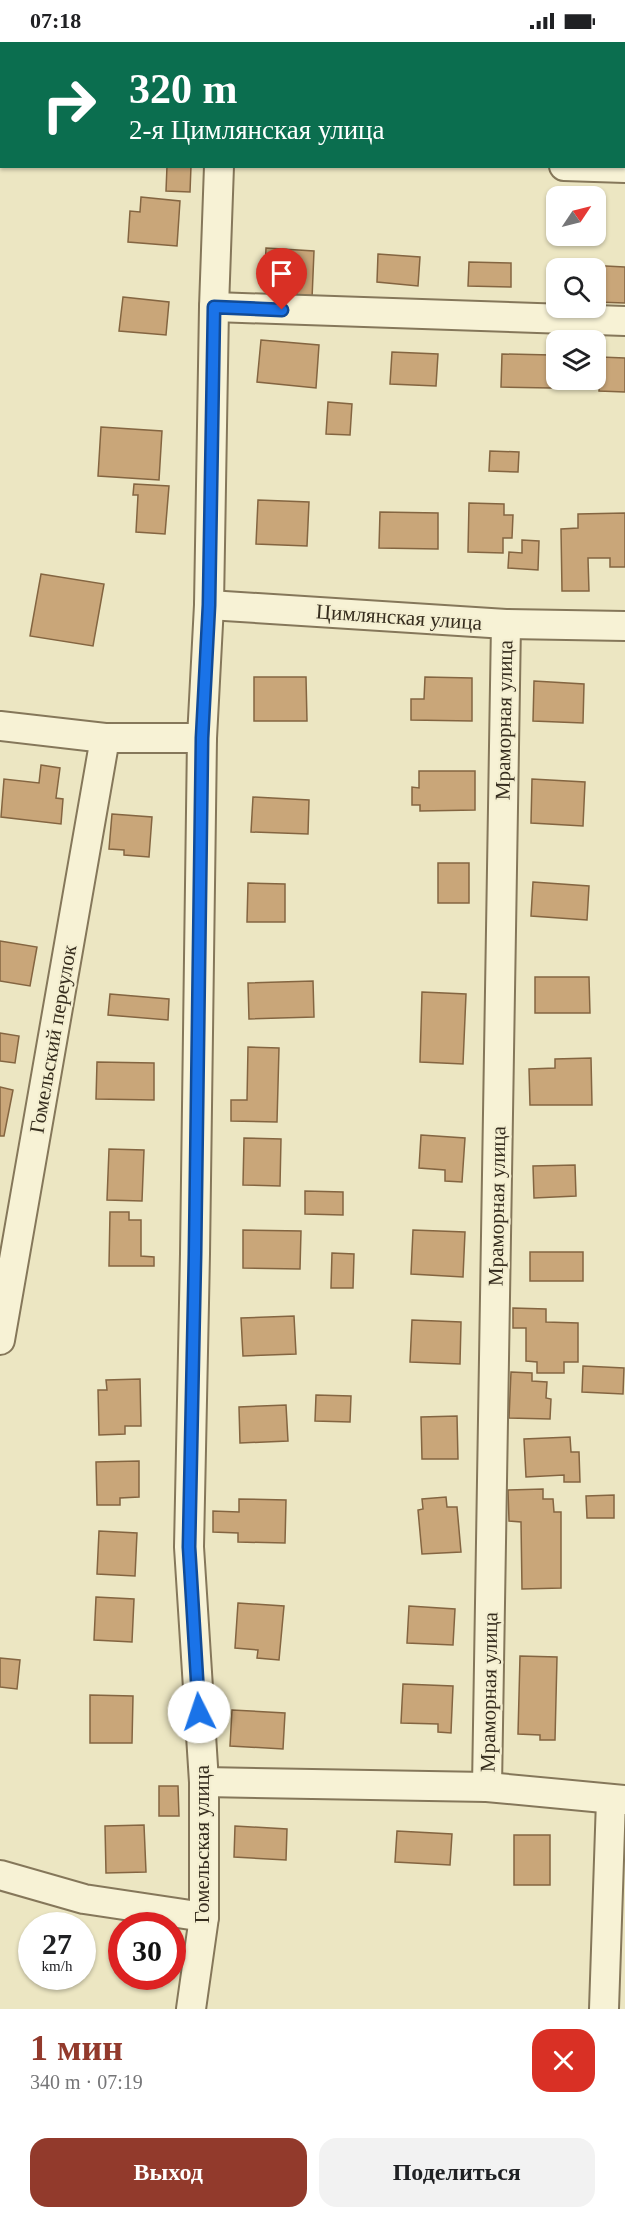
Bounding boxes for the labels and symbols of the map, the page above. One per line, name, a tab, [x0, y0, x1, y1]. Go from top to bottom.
north arrow	[546, 186, 606, 246]
pin	[256, 248, 307, 310]
street label: Цимлянская улица	[315, 599, 483, 635]
street label: Мраморная улица	[491, 639, 517, 800]
street label: Гомельский переулок	[25, 942, 82, 1135]
street label: Мраморная улица	[484, 1125, 510, 1286]
street label: Мраморная улица	[476, 1611, 502, 1772]
position arrow	[167, 1680, 231, 1744]
street label: Гомельская улица	[190, 1764, 214, 1923]
speed limit sign: 30	[108, 1912, 186, 1990]

